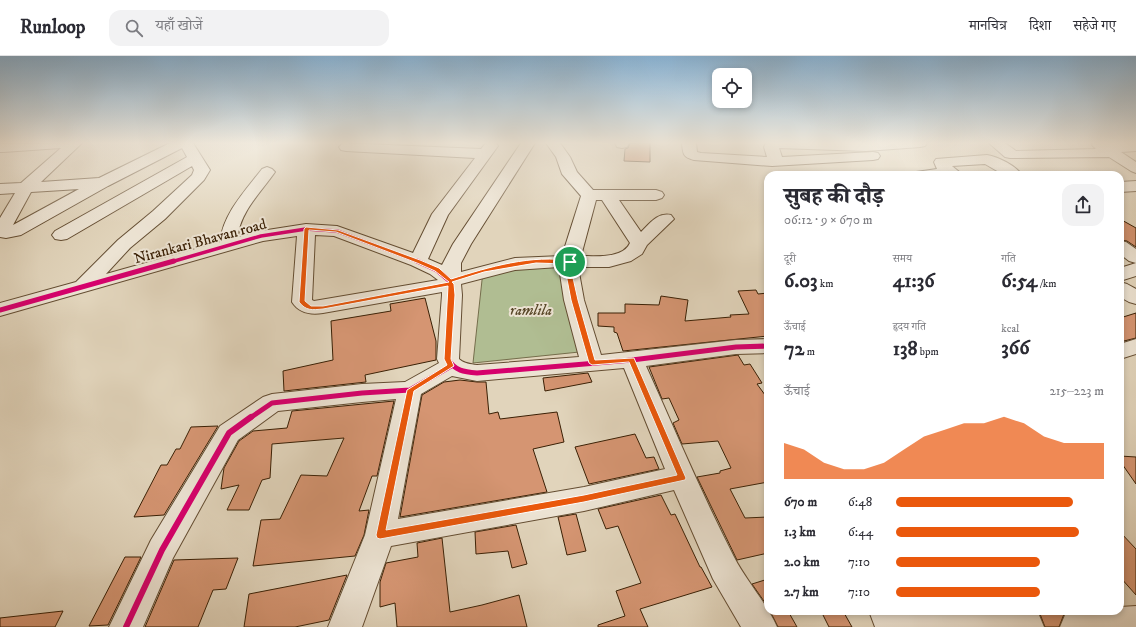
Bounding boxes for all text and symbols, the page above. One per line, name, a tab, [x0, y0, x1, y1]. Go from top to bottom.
search box	[109, 10, 389, 46]
text: Runloop	[20, 16, 85, 39]
text: यहाँ खोजें	[155, 16, 203, 35]
icon: search	[123, 17, 145, 39]
text: मानचित्र	[969, 17, 1007, 35]
text: दिशा	[1029, 17, 1051, 35]
text: सहेजे गए	[1073, 17, 1116, 35]
map controls	[712, 68, 752, 108]
button: locate	[712, 68, 752, 108]
text: सुबह की दौड़	[784, 183, 884, 210]
button: share	[1062, 184, 1104, 226]
text: 06:12 · 9 × 670 m	[784, 212, 872, 228]
street label: Nirankari Bhavan road	[132, 215, 269, 268]
pin	[553, 245, 587, 279]
icon: arrive	[559, 251, 581, 273]
text: दूरी	[784, 252, 796, 266]
text: समय	[893, 252, 912, 266]
text: गति	[1001, 252, 1016, 266]
text: 6.03	[784, 269, 817, 294]
text: 41:36	[893, 269, 935, 294]
text: 6:54	[1001, 269, 1037, 294]
text: km	[817, 277, 833, 291]
text: /km	[1037, 277, 1056, 291]
park label: ramlila	[510, 301, 552, 320]
text: ऊँचाई	[784, 320, 806, 334]
text: हृदय गति	[893, 320, 926, 334]
text: kcal	[1001, 322, 1019, 336]
text: 366	[1001, 336, 1030, 361]
text: 72	[784, 337, 804, 362]
text: 138	[893, 337, 917, 362]
text: m	[804, 345, 815, 359]
text: bpm	[917, 345, 939, 359]
text: ऊँचाई	[784, 383, 810, 399]
text: 215–223 m	[1049, 383, 1104, 399]
text: 670 m	[784, 494, 817, 510]
text: 6:48	[848, 494, 872, 510]
text: 1.3 km	[784, 524, 816, 540]
text: 6:44	[848, 524, 873, 540]
text: 2.0 km	[784, 554, 820, 570]
text: 7:10	[848, 554, 870, 570]
text: 2.7 km	[784, 584, 819, 600]
text: 7:10	[848, 584, 870, 600]

